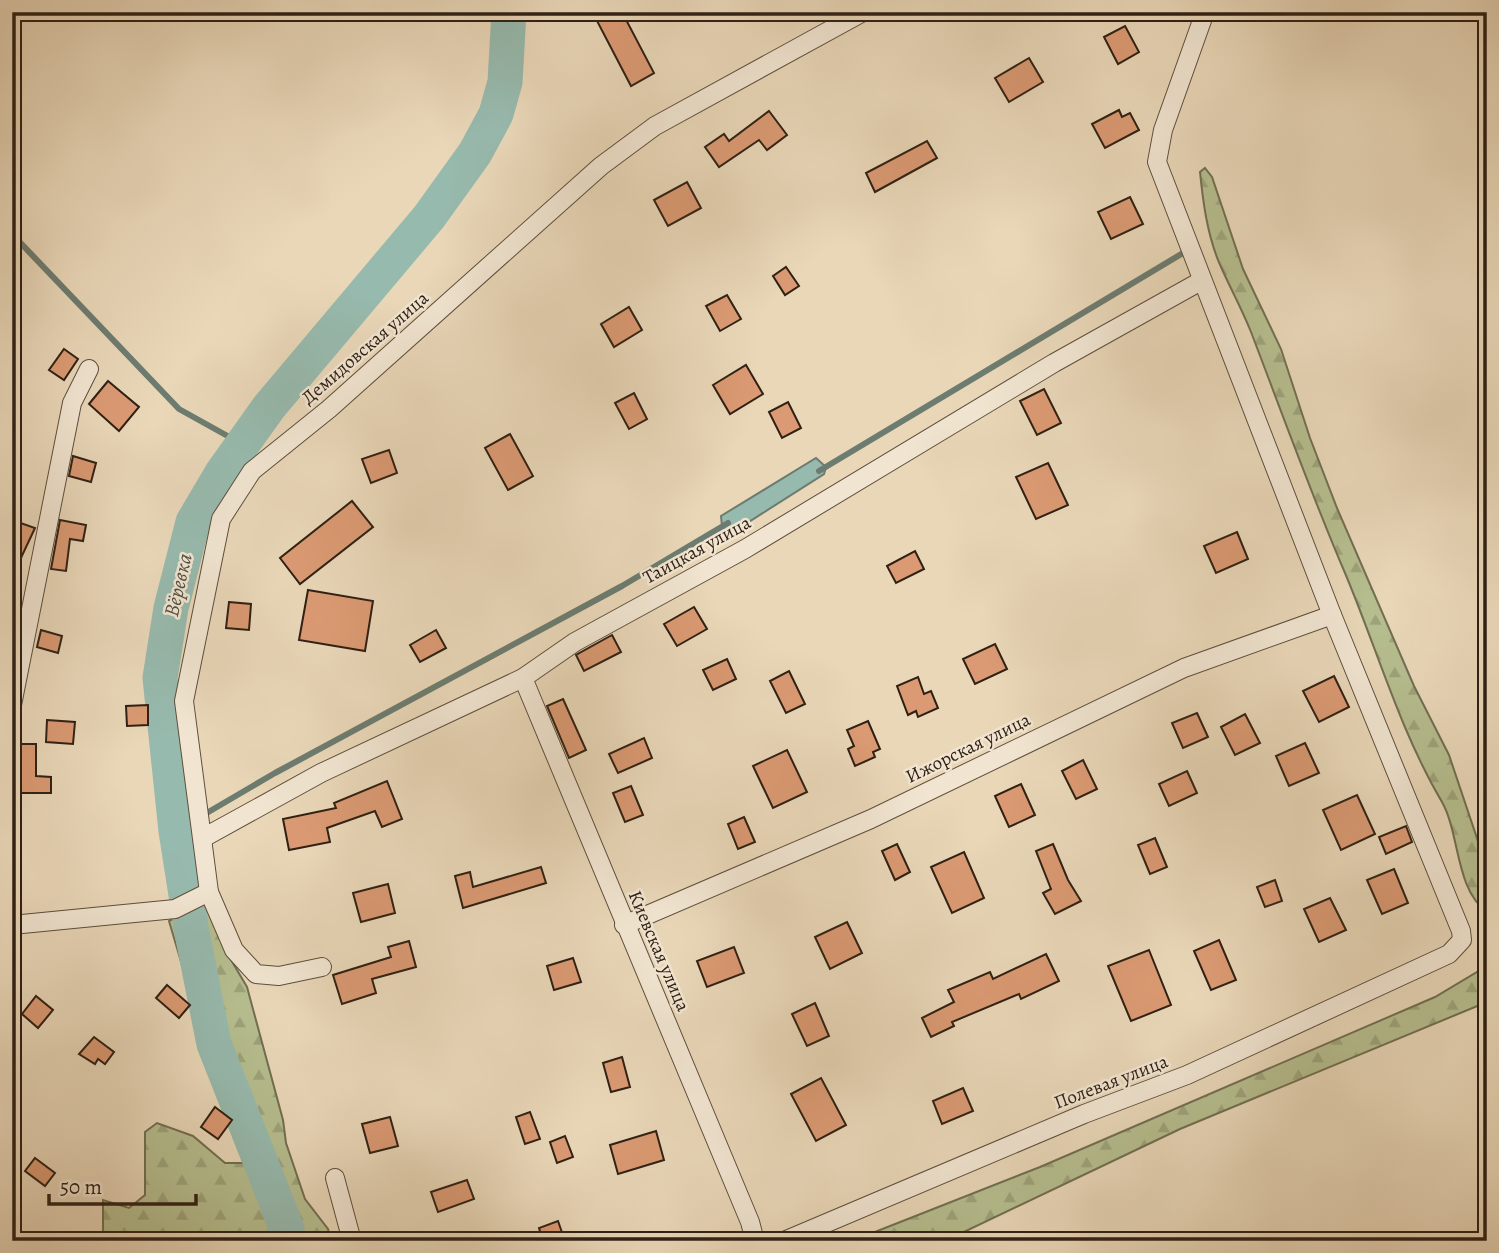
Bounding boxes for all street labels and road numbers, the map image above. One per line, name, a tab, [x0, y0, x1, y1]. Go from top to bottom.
street label: Демидовская улица	[296, 285, 434, 410]
street label: Таицкая улица	[638, 510, 756, 590]
street label: Ижорская улица	[901, 706, 1035, 789]
street label: Киевская улица	[622, 887, 696, 1016]
street label: Полевая улица	[1050, 1048, 1172, 1116]

